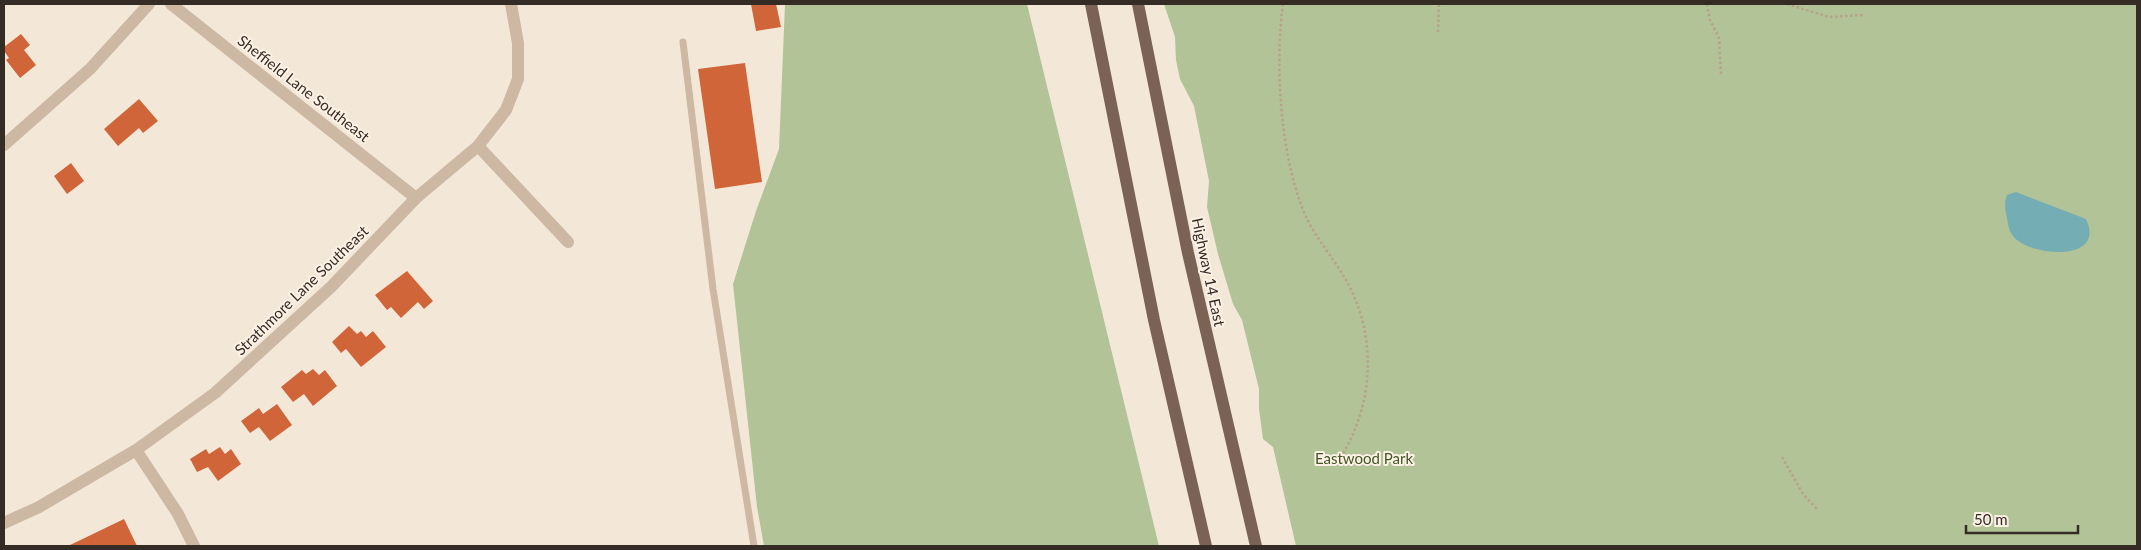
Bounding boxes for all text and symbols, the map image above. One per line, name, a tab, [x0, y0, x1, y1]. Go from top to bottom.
street label: Sheffield Lane Southeast	[234, 31, 374, 145]
street label: Highway 14 East	[1189, 216, 1229, 328]
street label: Strathmore Lane Southeast	[231, 221, 372, 359]
park label: Eastwood Park	[1315, 449, 1413, 467]
scale bar	[1966, 502, 2078, 534]
text: 50 m	[1974, 510, 2008, 528]

